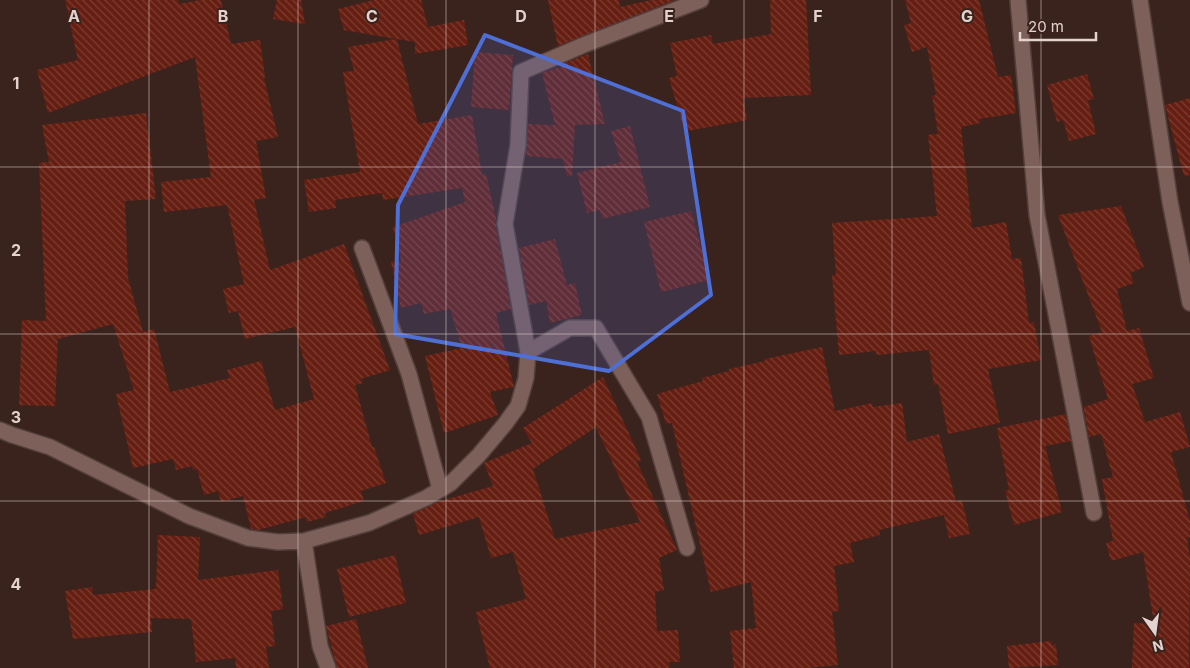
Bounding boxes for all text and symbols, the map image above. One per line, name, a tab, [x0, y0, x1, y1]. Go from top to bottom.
text: A	[68, 6, 80, 26]
text: B	[218, 6, 228, 26]
text: C	[366, 6, 378, 26]
text: D	[515, 6, 527, 26]
text: E	[664, 6, 674, 26]
text: F	[813, 6, 823, 26]
text: G	[961, 6, 973, 26]
scale bar	[1020, 10, 1096, 42]
text: 20 m	[1028, 17, 1064, 36]
text: 1	[13, 73, 19, 93]
text: 2	[11, 240, 21, 260]
text: 3	[11, 407, 21, 427]
text: 4	[11, 574, 22, 594]
north arrow	[1130, 608, 1180, 658]
text: N	[1151, 637, 1165, 656]

